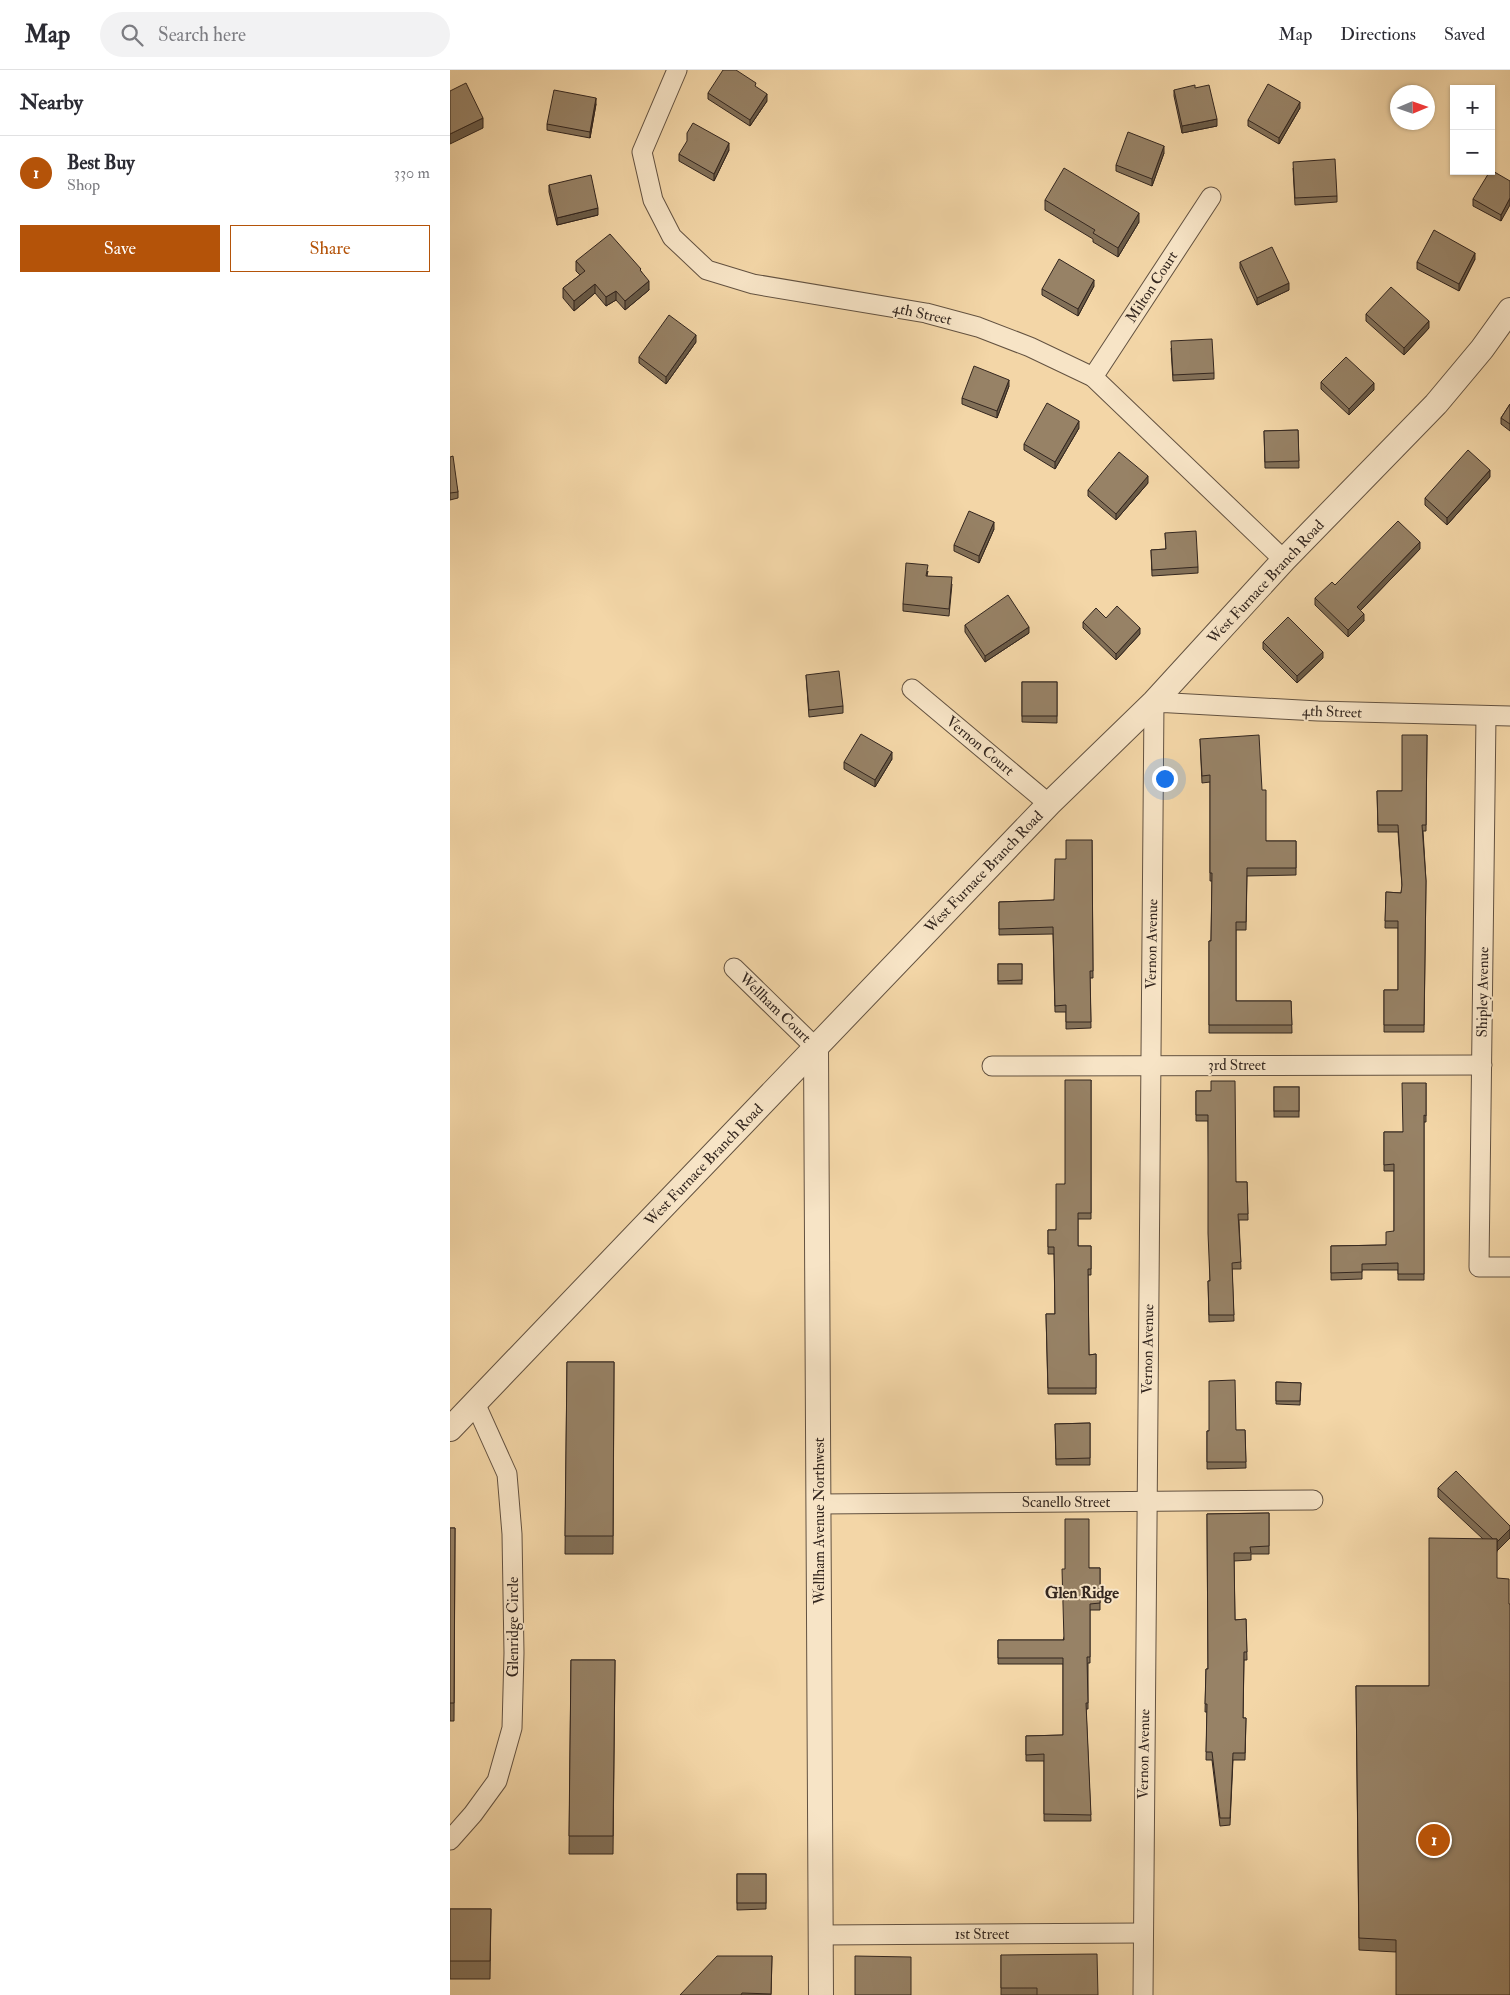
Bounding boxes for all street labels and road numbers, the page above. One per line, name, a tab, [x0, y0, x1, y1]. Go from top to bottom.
street label: Milton Court	[1122, 247, 1182, 326]
street label: 4th Street	[891, 298, 954, 330]
street label: West Furnace Branch Road	[1203, 516, 1329, 649]
street label: 4th Street	[1302, 701, 1363, 723]
street label: Vernon Court	[942, 712, 1018, 780]
street label: West Furnace Branch Road	[920, 806, 1048, 938]
street label: Vernon Avenue	[1142, 899, 1162, 989]
street label: Shipley Avenue	[1473, 946, 1494, 1038]
street label: Wellham Court	[734, 968, 815, 1047]
street label: 3rd Street	[1208, 1056, 1266, 1075]
street label: West Furnace Branch Road	[640, 1099, 768, 1231]
street label: Vernon Avenue	[1138, 1304, 1158, 1394]
street label: Wellham Avenue Northwest	[810, 1437, 829, 1606]
street label: Scanello Street	[1022, 1493, 1110, 1512]
street label: Glenridge Circle	[504, 1577, 523, 1677]
street label: Vernon Avenue	[1134, 1709, 1154, 1799]
street label: 1st Street	[955, 1925, 1009, 1944]

